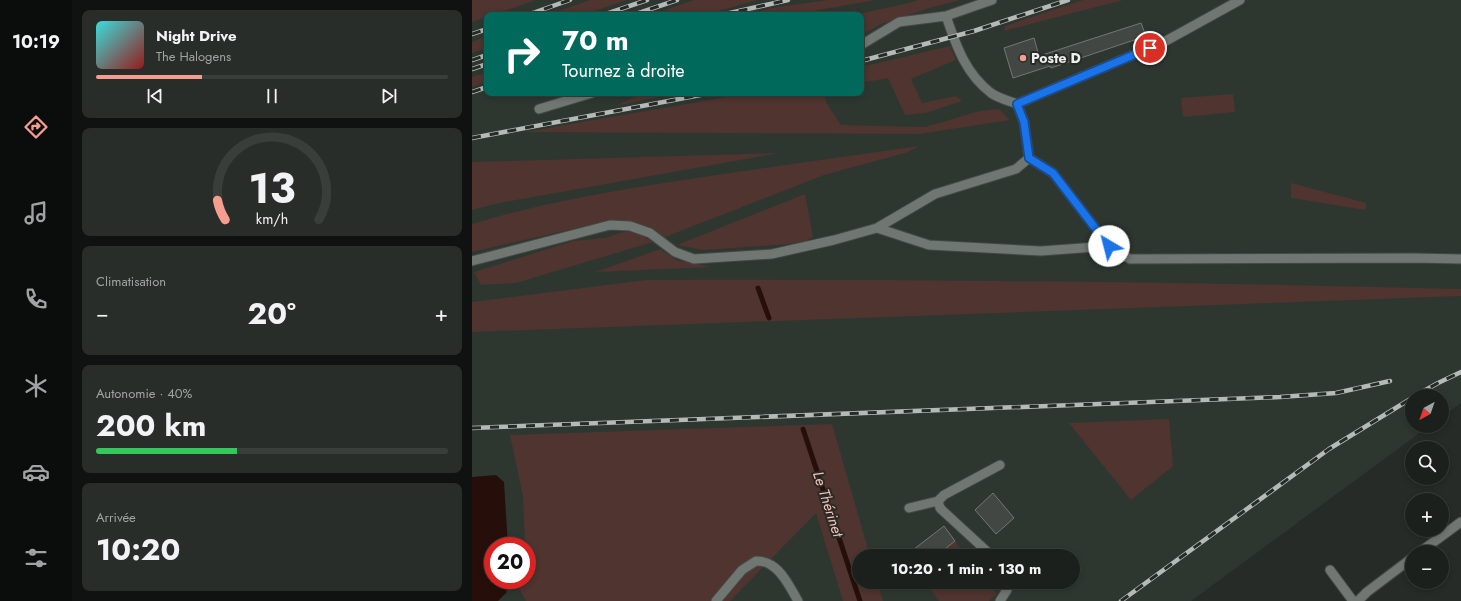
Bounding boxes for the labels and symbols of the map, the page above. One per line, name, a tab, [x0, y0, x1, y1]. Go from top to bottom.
pin	[1133, 31, 1167, 65]
place label: Poste D	[1031, 48, 1081, 68]
marker: Poste D	[1018, 53, 1028, 63]
position arrow	[1088, 225, 1130, 267]
north arrow	[1405, 389, 1449, 433]
water label: Le Thérinet	[807, 468, 849, 541]
speed limit sign: 20	[484, 537, 536, 589]

